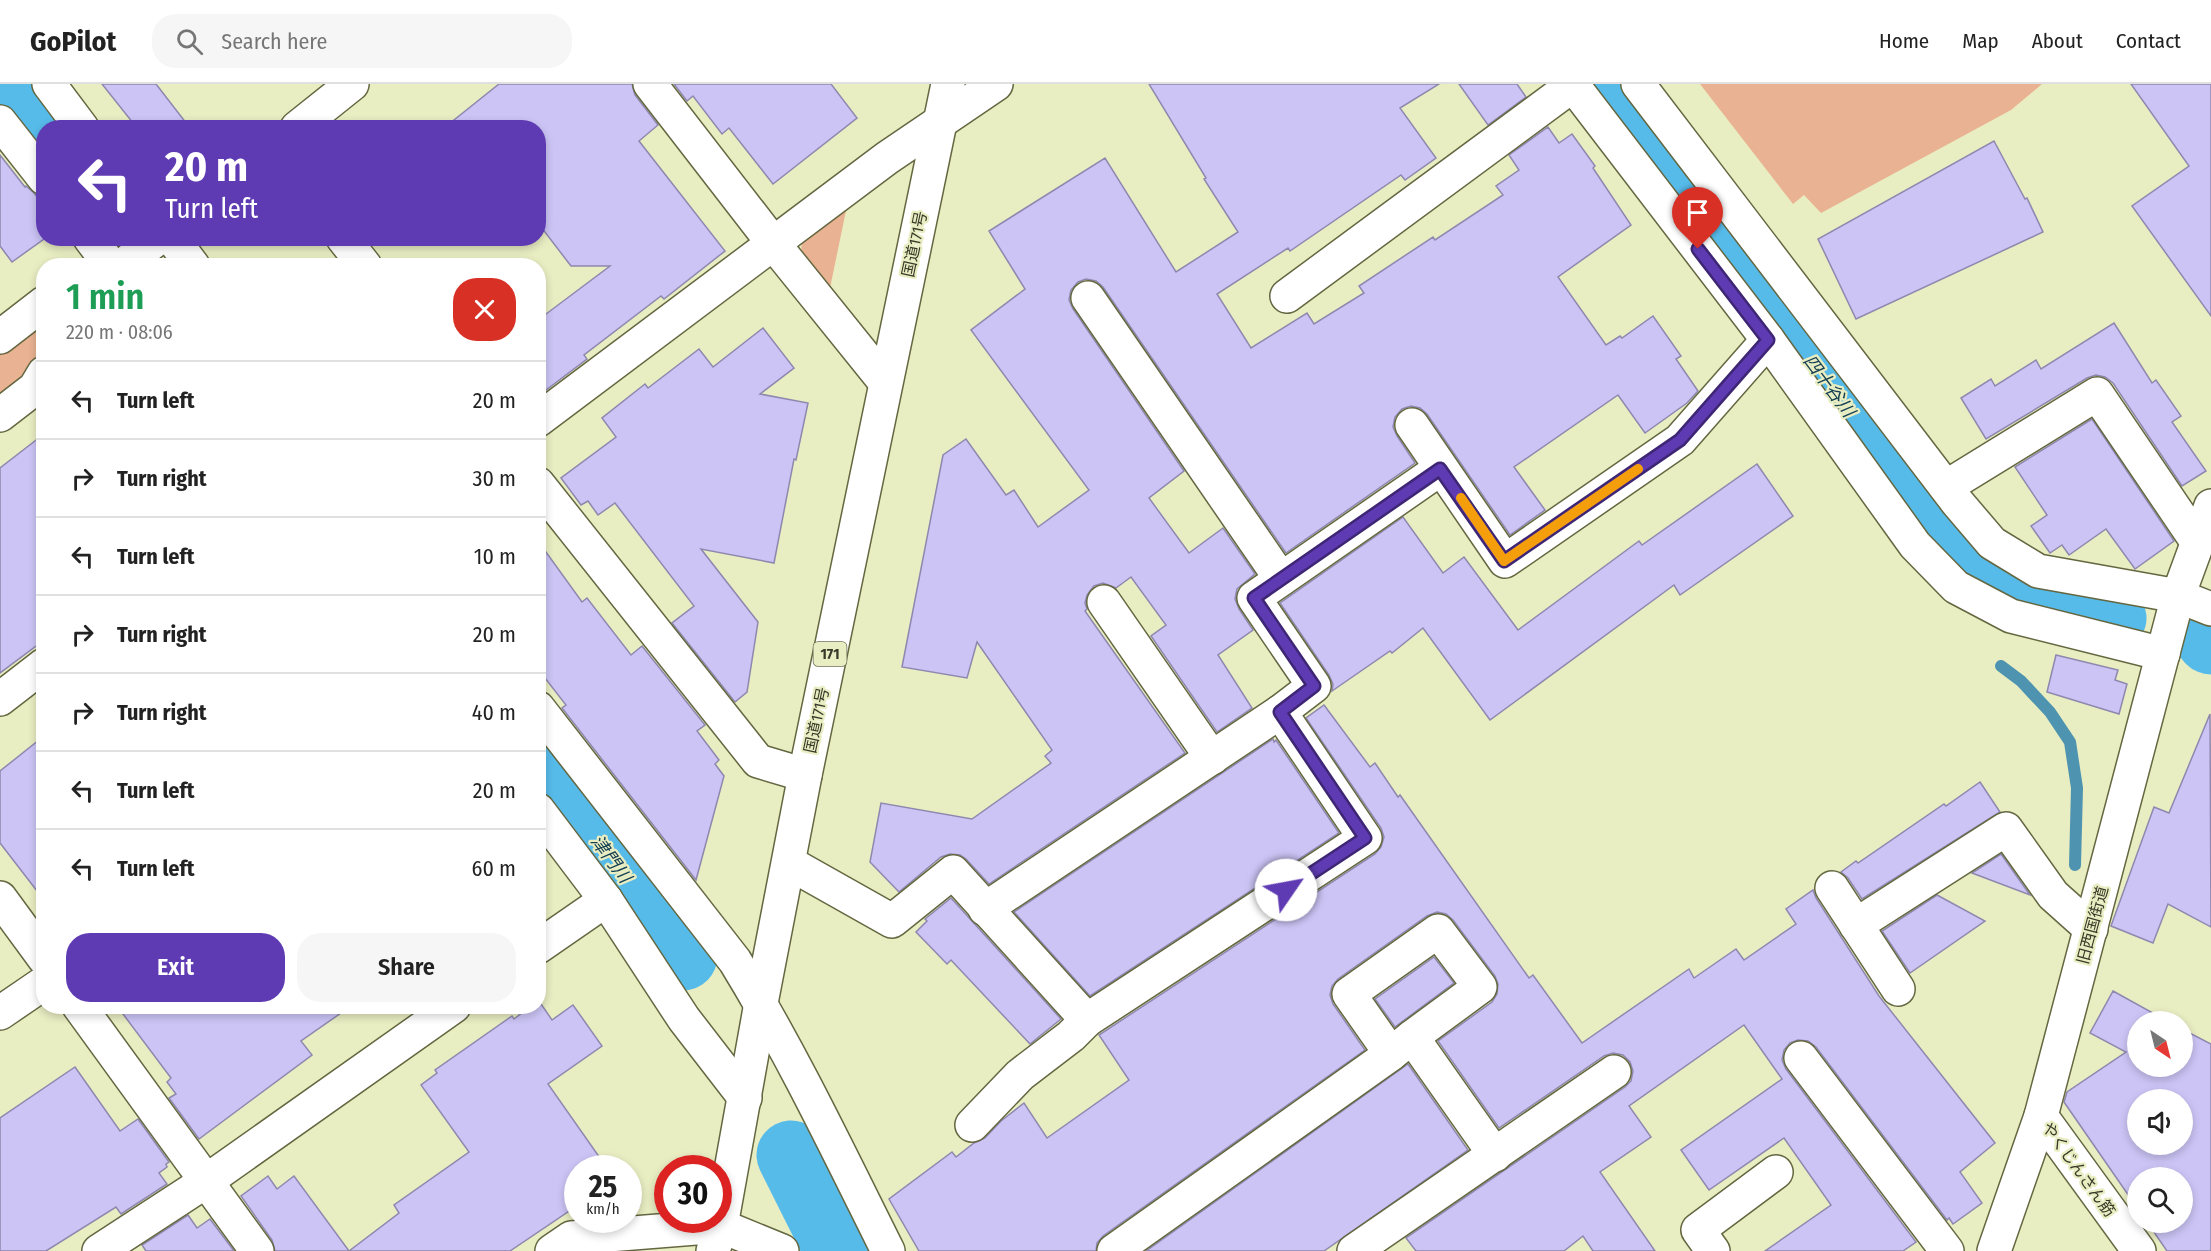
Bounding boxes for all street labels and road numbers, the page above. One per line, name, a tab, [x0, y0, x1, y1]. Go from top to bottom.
street label: 国道171号	[898, 209, 931, 279]
road number: 171	[814, 642, 846, 666]
street label: 国道171号	[800, 685, 833, 755]
street label: 旧西国街道	[2073, 884, 2112, 966]
street label: やくじんさん筋	[2038, 1118, 2119, 1220]

